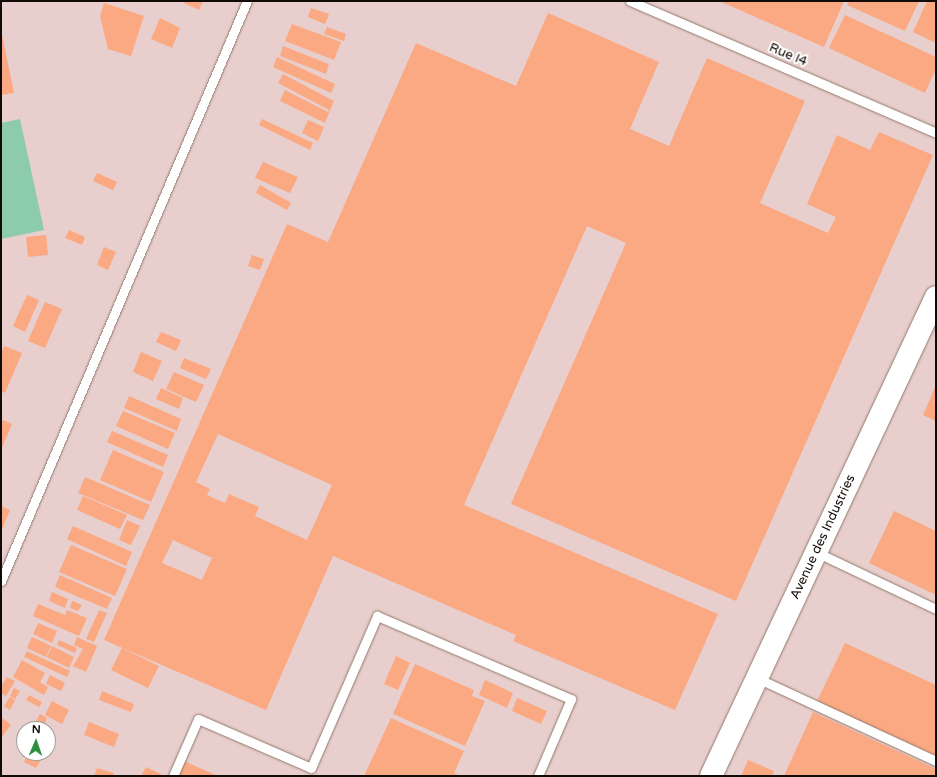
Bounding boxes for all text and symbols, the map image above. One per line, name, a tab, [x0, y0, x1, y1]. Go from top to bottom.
street label: Rue I4	[767, 40, 809, 70]
street label: Avenue des Industries	[787, 472, 859, 602]
north arrow	[16, 721, 56, 761]
text: N	[32, 723, 41, 736]

